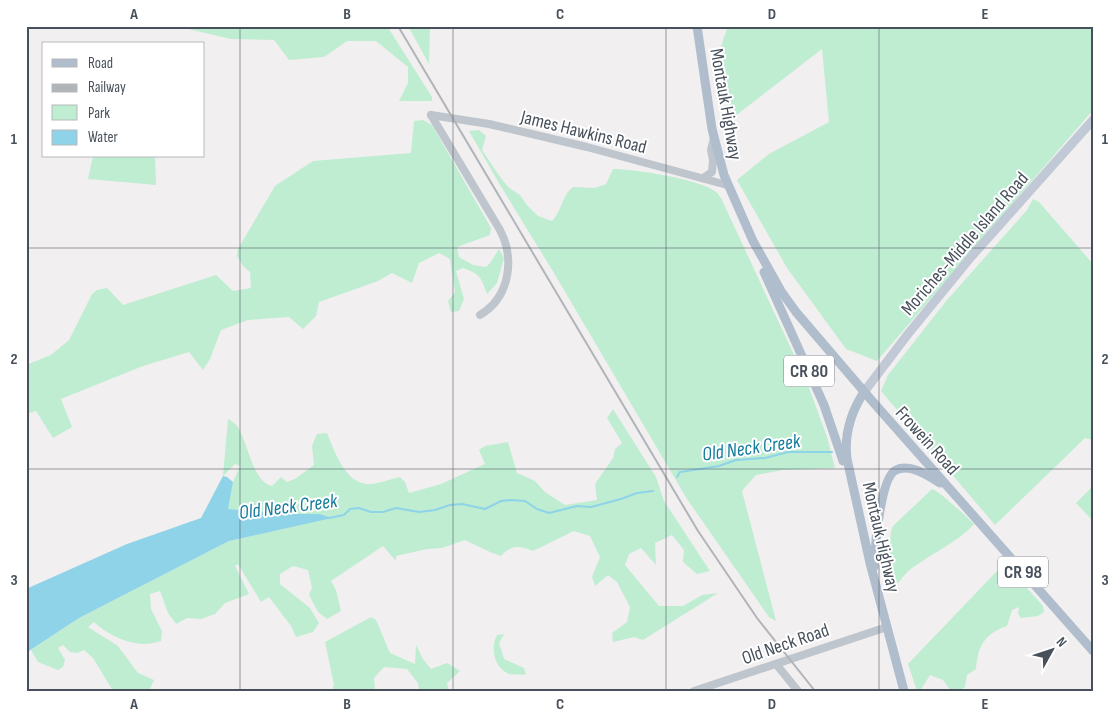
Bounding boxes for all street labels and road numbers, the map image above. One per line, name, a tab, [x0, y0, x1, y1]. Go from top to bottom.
street label: Montauk Highway	[704, 47, 747, 162]
street label: James Hawkins Road	[517, 105, 649, 159]
street label: Moriches-Middle Island Road	[897, 168, 1034, 320]
road number: CR 80	[784, 356, 834, 386]
street label: Frowein Road	[890, 402, 964, 480]
street label: Montauk Highway	[857, 480, 905, 595]
road number: CR 98	[998, 556, 1048, 588]
street label: Old Neck Road	[739, 619, 832, 670]

